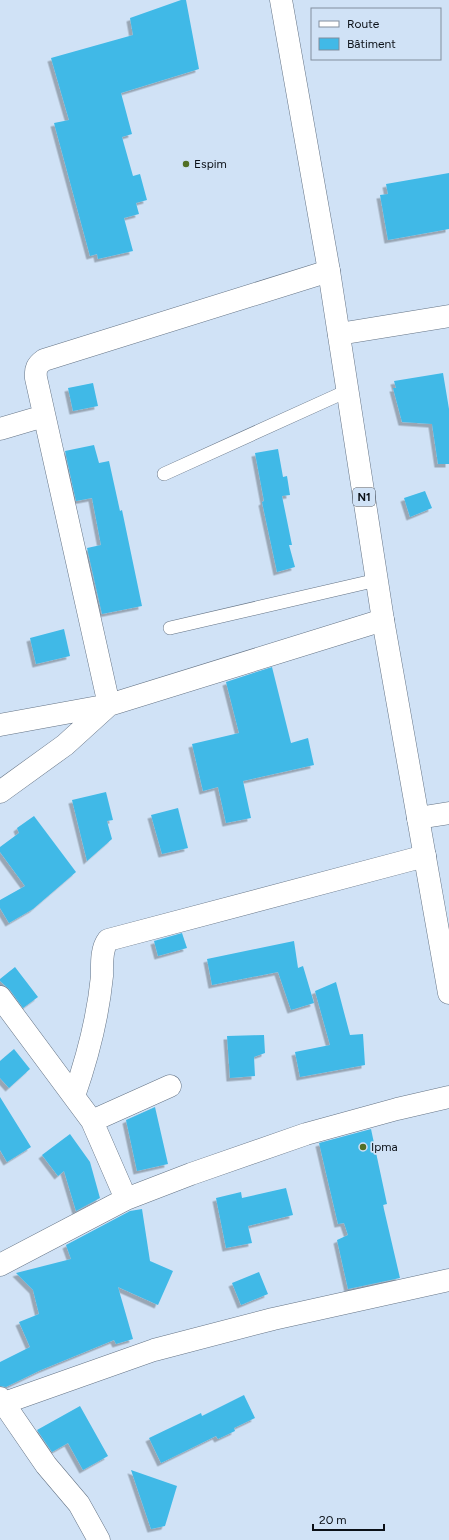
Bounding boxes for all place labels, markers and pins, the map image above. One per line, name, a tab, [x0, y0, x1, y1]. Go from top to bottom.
place label: Espim	[194, 157, 227, 171]
marker: Espim	[181, 159, 191, 169]
place label: Ipma	[371, 1140, 398, 1154]
marker: Ipma	[358, 1142, 368, 1152]

